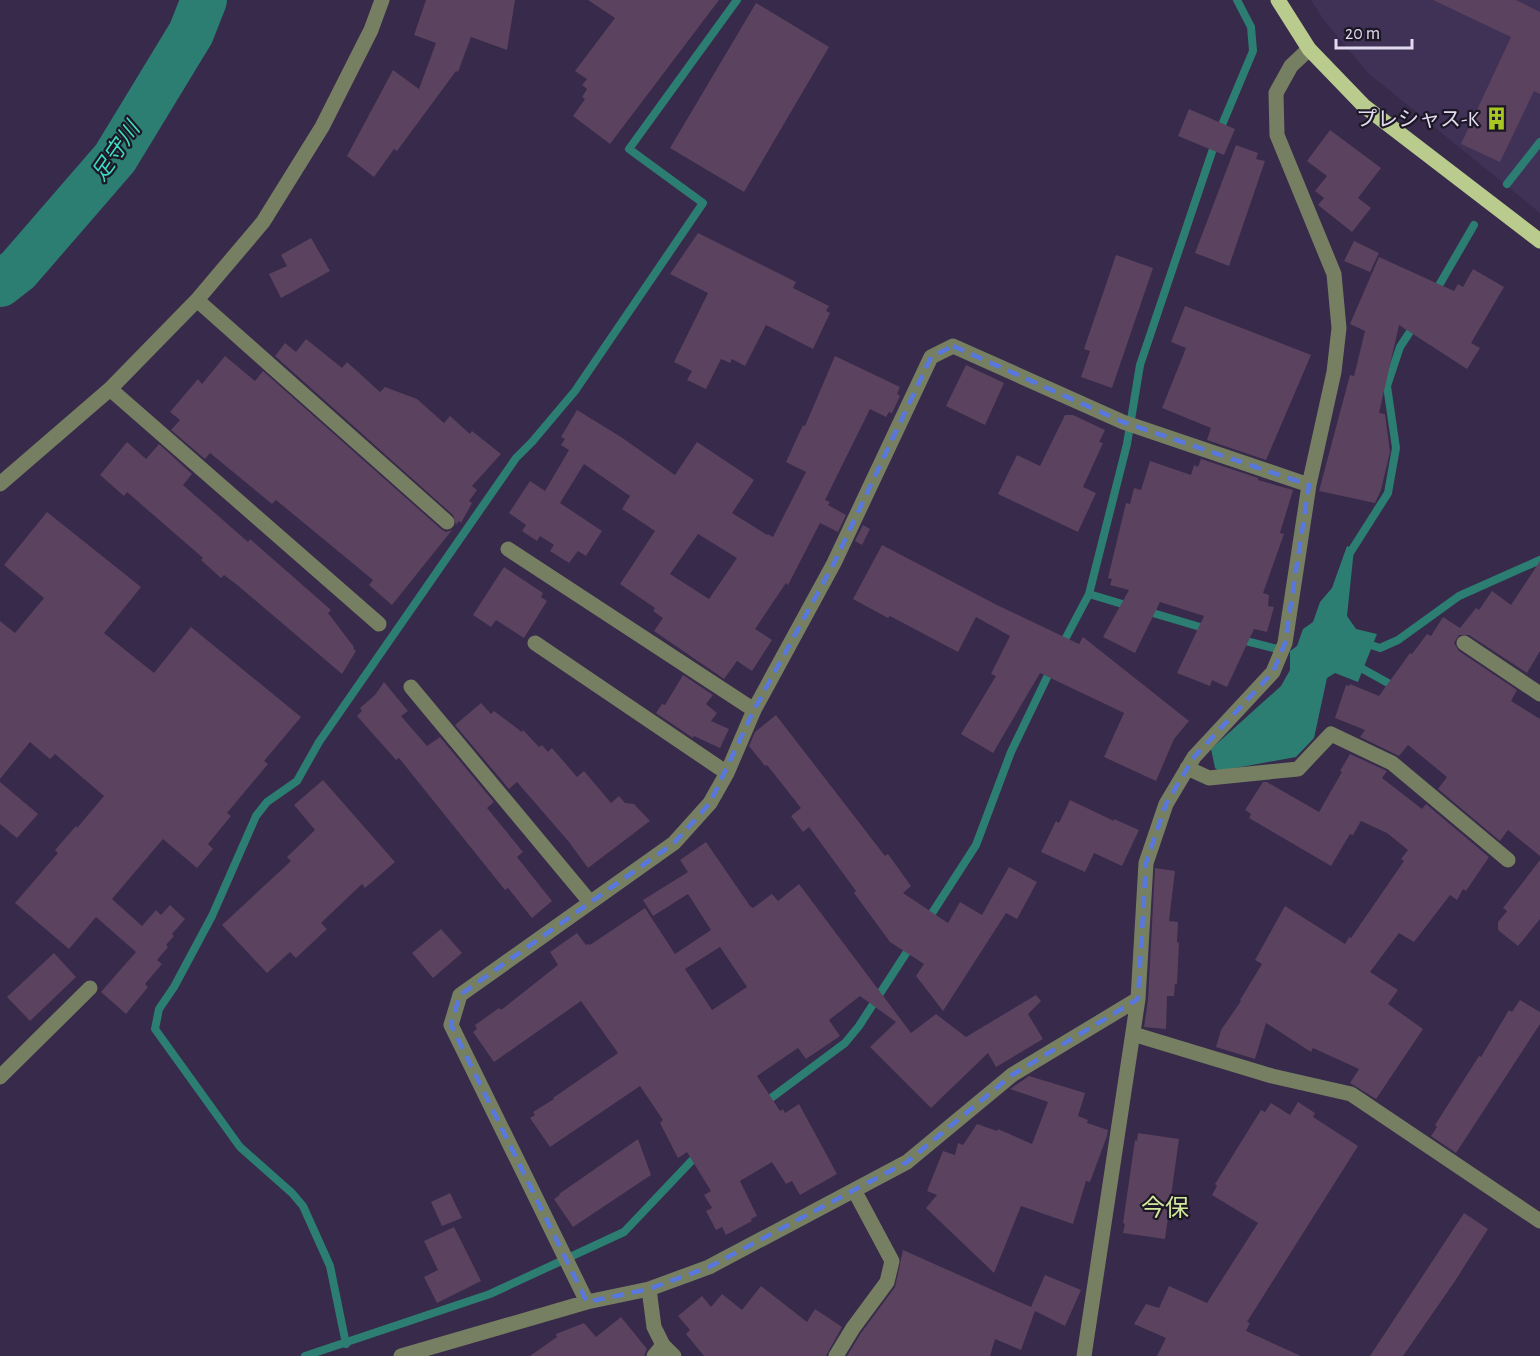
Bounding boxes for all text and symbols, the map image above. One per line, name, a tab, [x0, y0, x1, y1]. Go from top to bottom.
scale bar	[1336, 12, 1412, 50]
text: 20 m	[1345, 25, 1380, 43]
building icon: プレシャス-K	[1484, 106, 1510, 132]
place label: プレシャス-K	[1356, 108, 1480, 130]
water label: 足守川	[87, 116, 145, 185]
district label: 今保	[1141, 1195, 1189, 1221]

